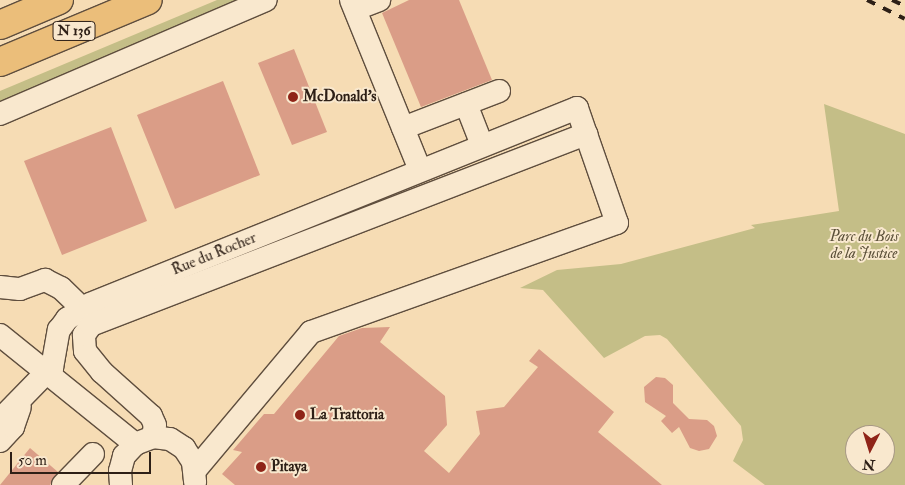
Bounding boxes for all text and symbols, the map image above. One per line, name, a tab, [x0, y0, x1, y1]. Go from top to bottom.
road number: N 136	[52, 20, 96, 42]
place label: McDonald's	[303, 88, 376, 106]
marker: McDonald's	[287, 91, 299, 103]
park label: Parc du Bois de la Justice	[829, 227, 899, 262]
street label: Rue du Rocher	[169, 229, 259, 279]
place label: La Trattoria	[310, 406, 384, 424]
marker: La Trattoria	[294, 409, 306, 421]
north arrow	[845, 425, 895, 475]
scale bar	[12, 442, 154, 474]
text: 50 m	[18, 451, 47, 470]
text: N	[862, 455, 876, 473]
place label: Pitaya	[271, 458, 307, 476]
marker: Pitaya	[255, 461, 267, 473]

